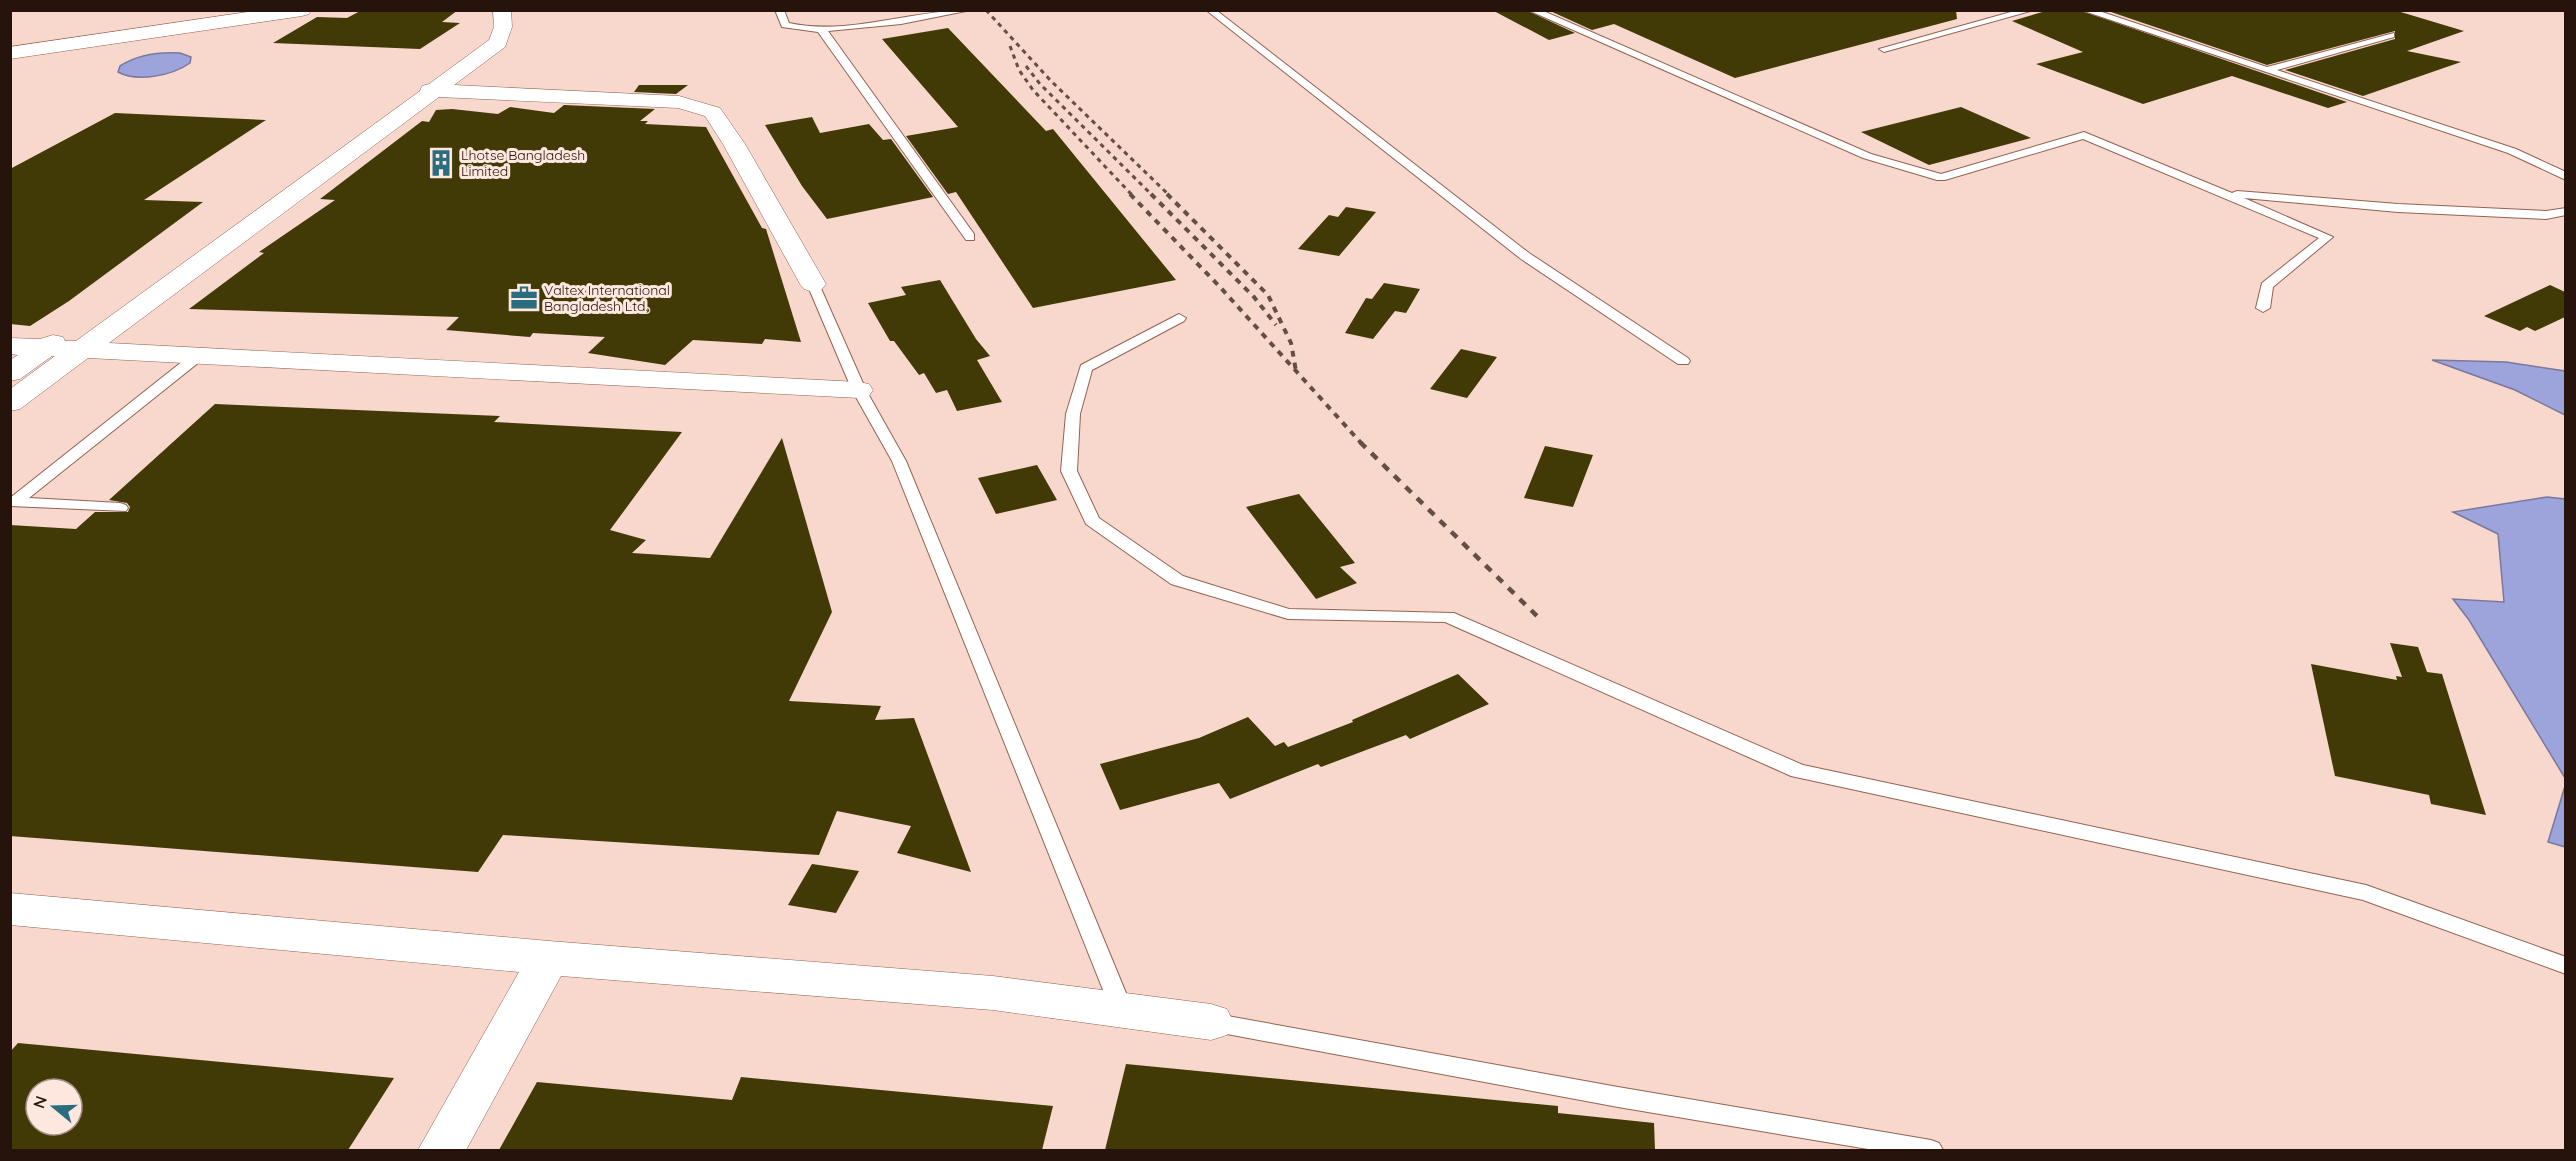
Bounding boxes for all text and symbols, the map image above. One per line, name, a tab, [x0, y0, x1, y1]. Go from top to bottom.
place label: Lhotse Bangladesh Limited	[461, 146, 585, 180]
building icon: Lhotse Bangladesh Limited	[426, 148, 456, 178]
place label: Valtex International Bangladesh Ltd.	[544, 281, 670, 315]
office icon: Valtex International Bangladesh Ltd.	[509, 283, 539, 313]
north arrow	[24, 1077, 84, 1137]
text: N	[28, 1093, 51, 1111]

